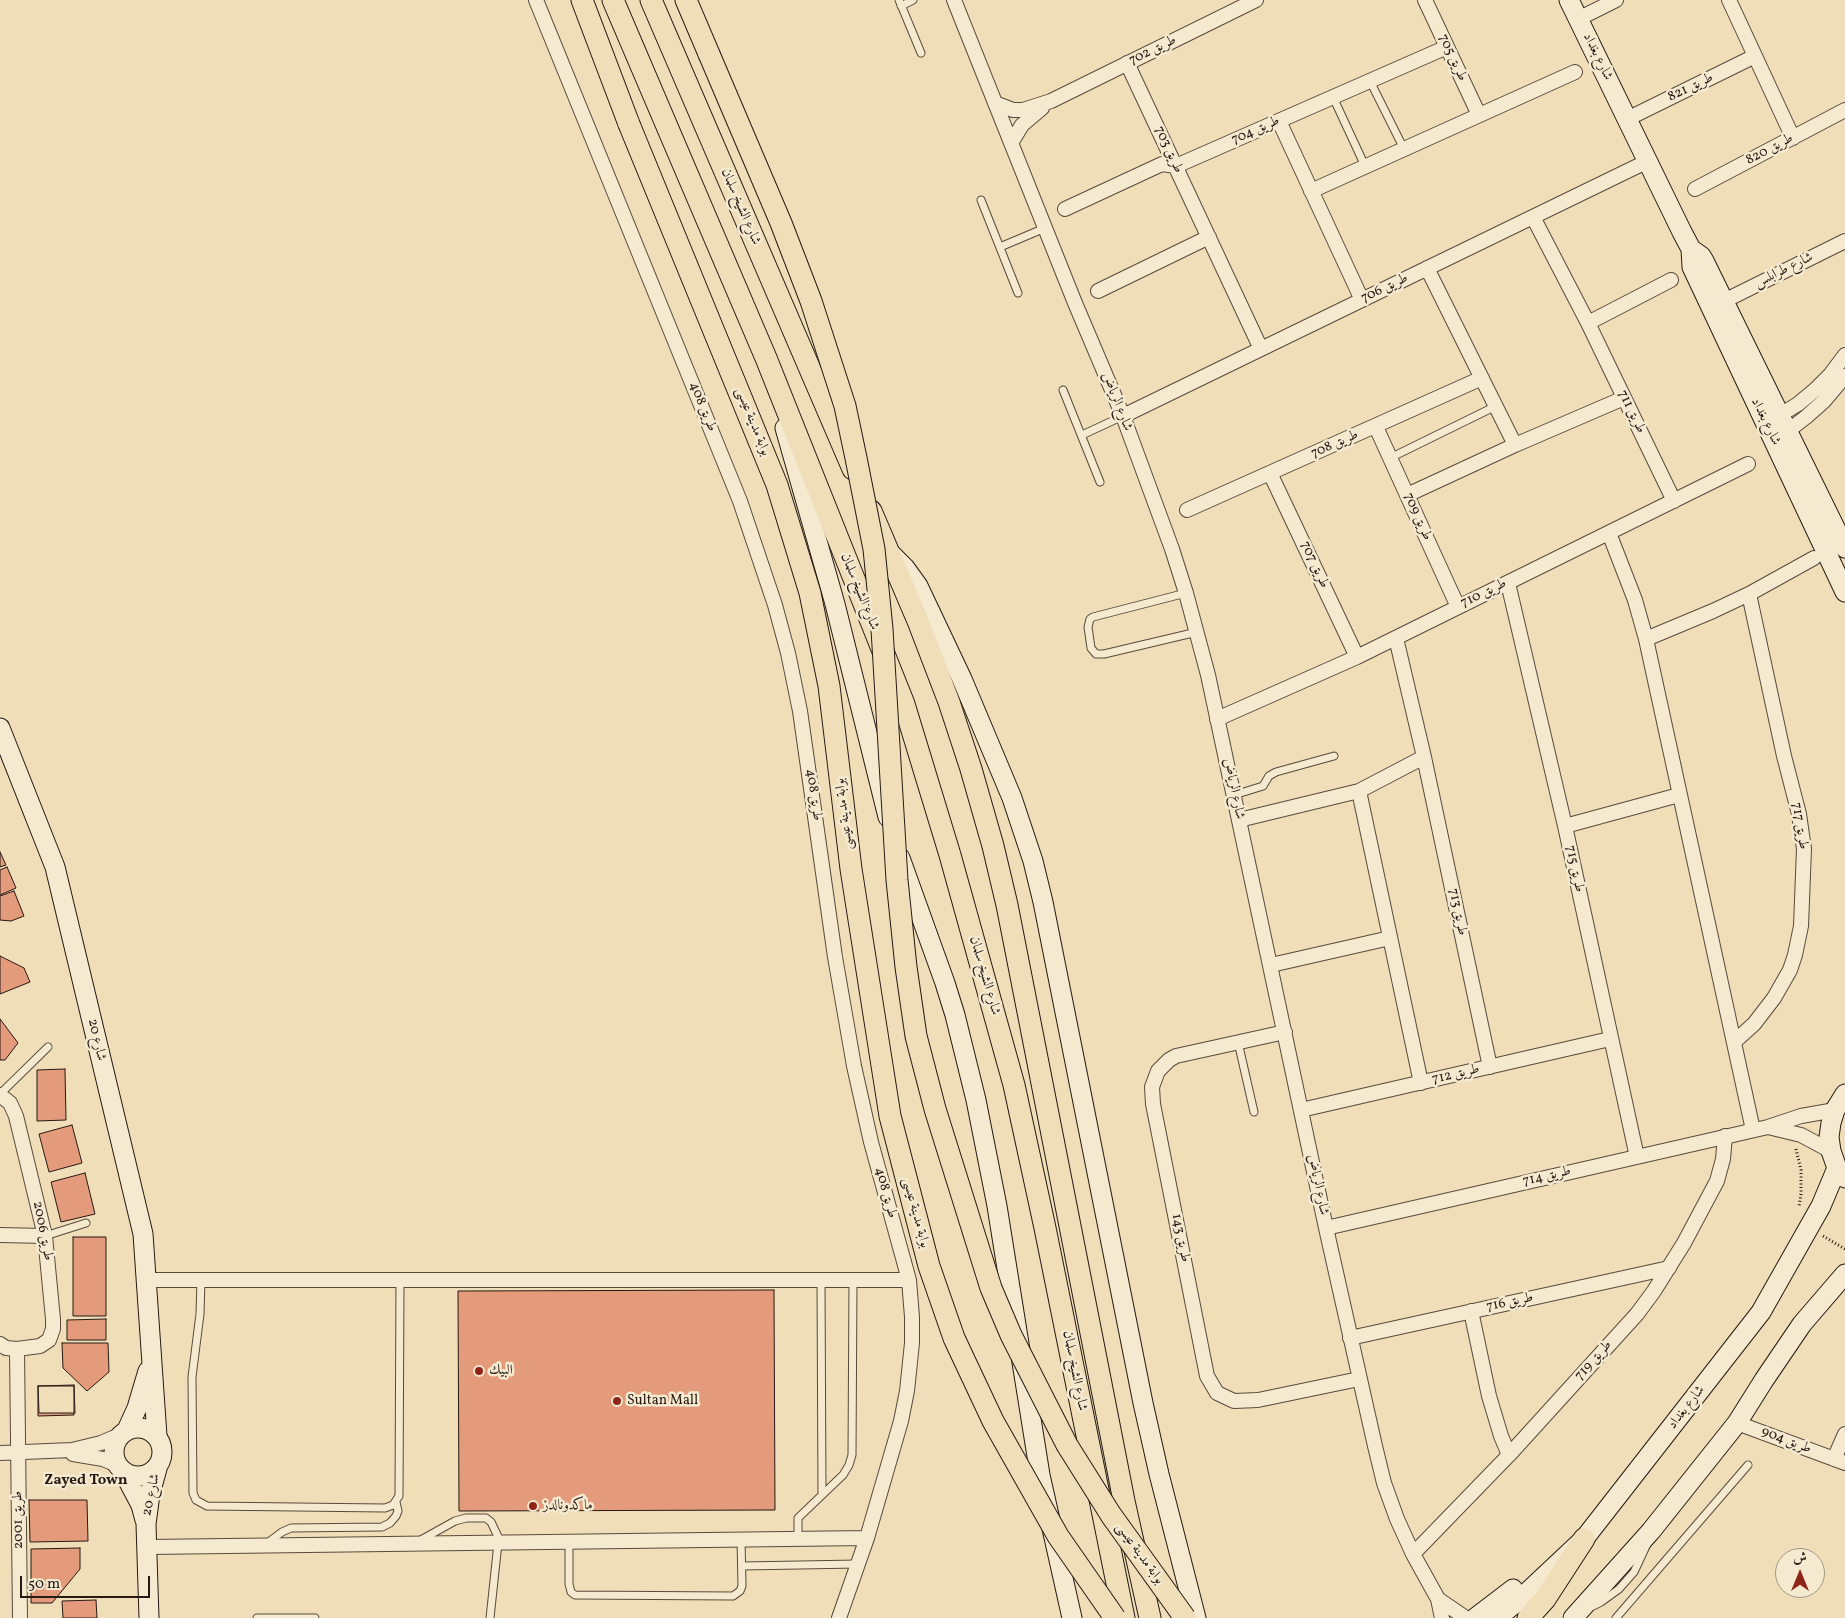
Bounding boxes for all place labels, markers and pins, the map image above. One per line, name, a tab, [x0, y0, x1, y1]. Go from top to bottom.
place label: البيك	[489, 1363, 513, 1379]
marker: البيك	[473, 1365, 485, 1377]
place label: Sultan Mall	[627, 1393, 698, 1409]
marker: Sultan Mall	[611, 1395, 623, 1407]
place label: ماكدونالدز	[543, 1498, 593, 1514]
marker: ماكدونالدز	[527, 1500, 539, 1512]

